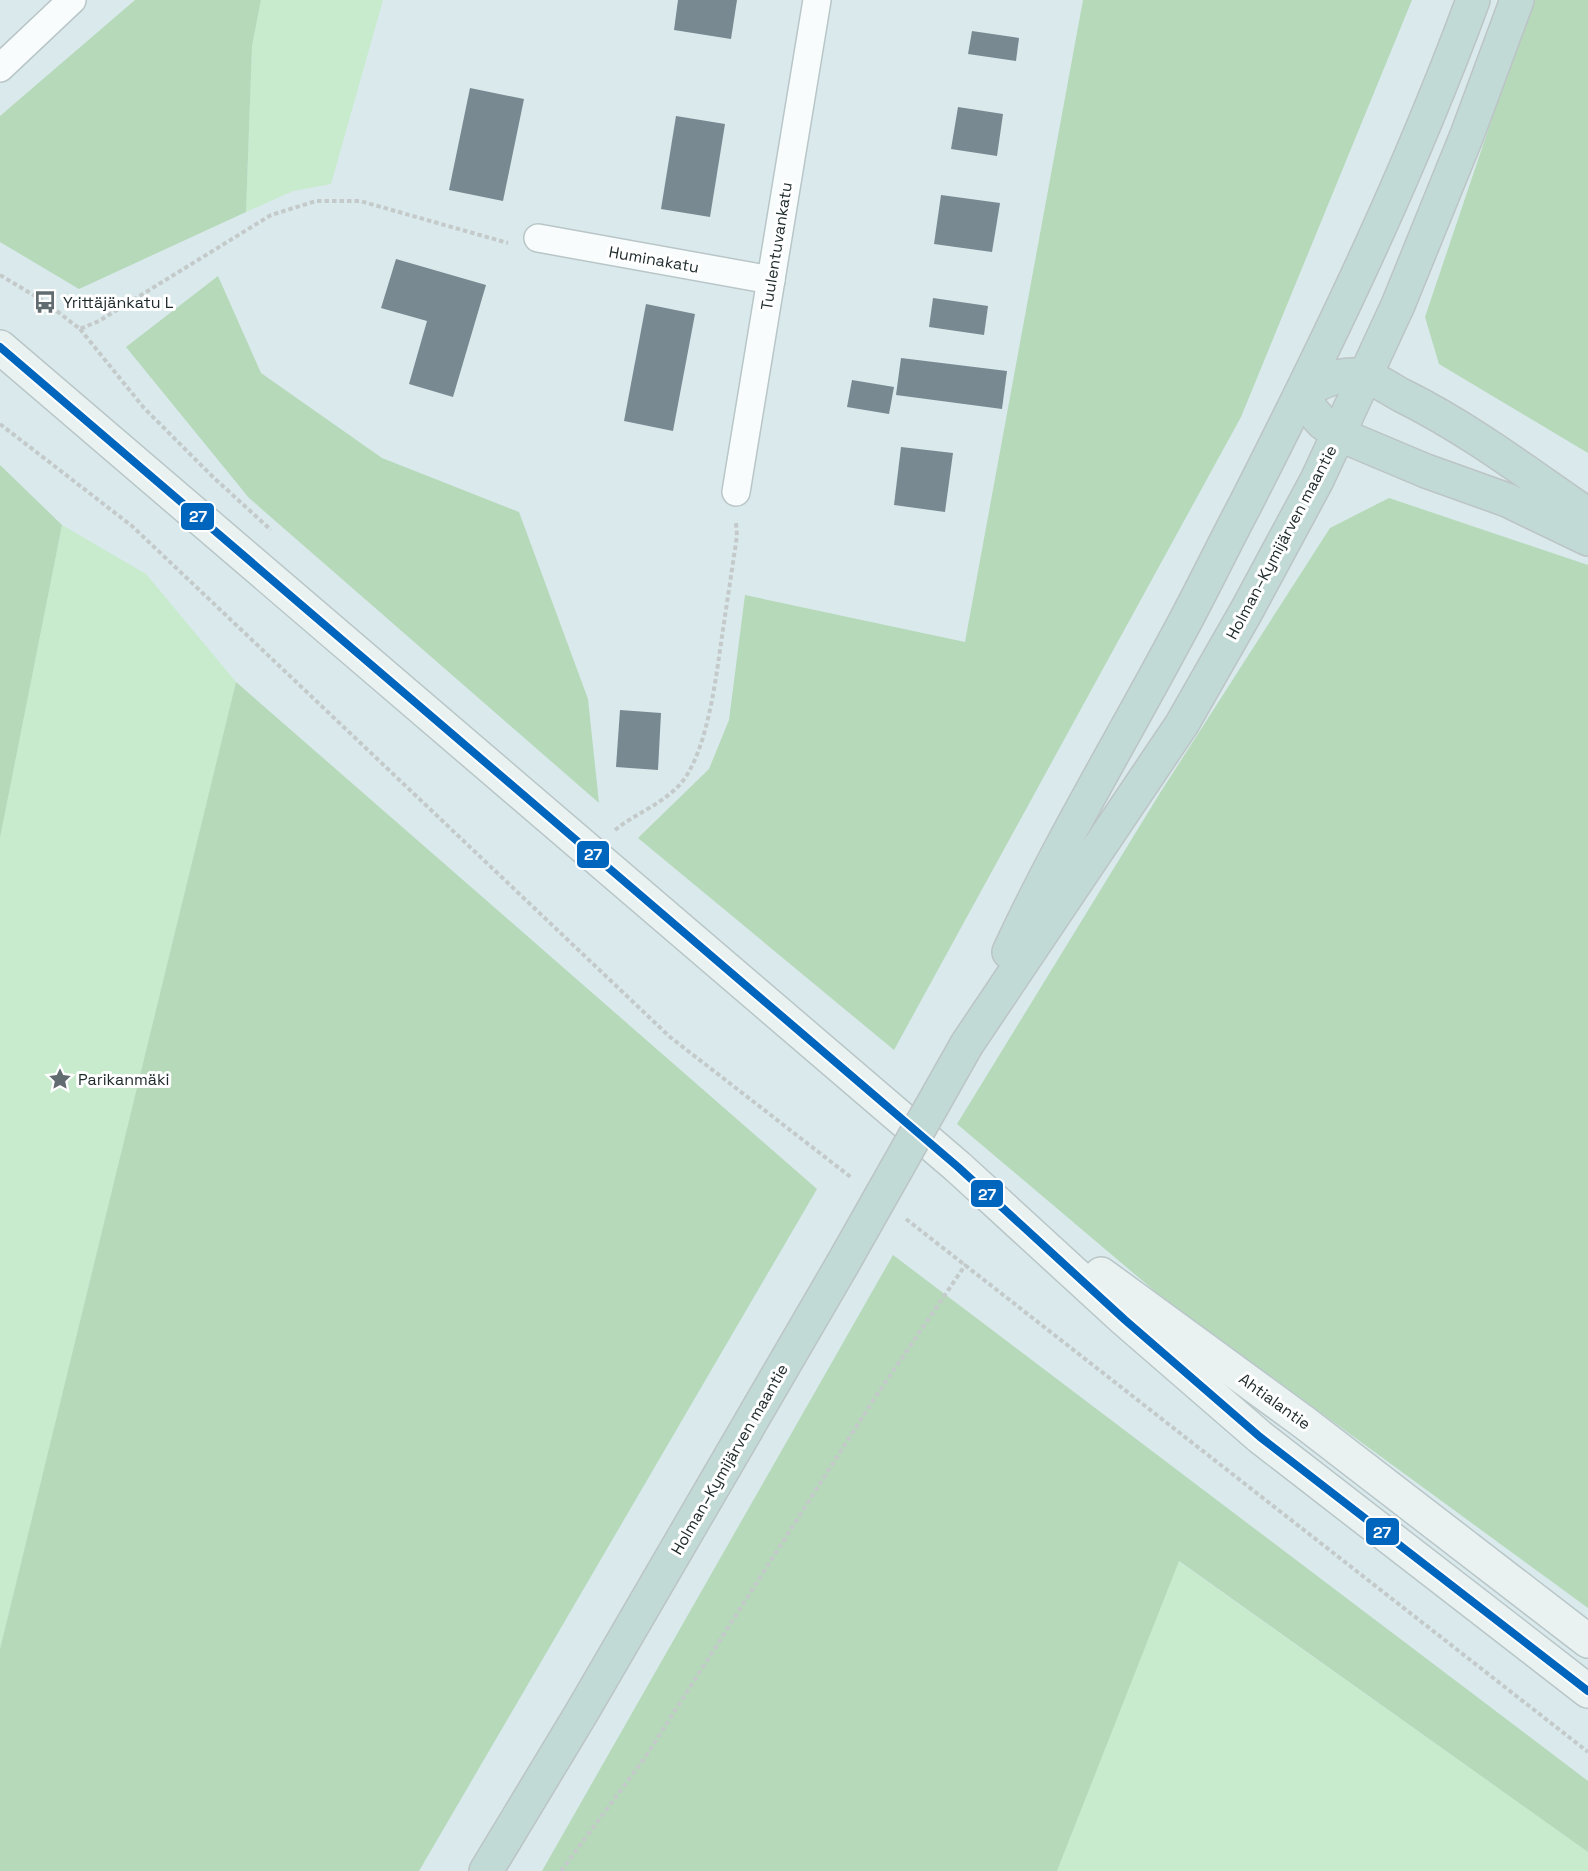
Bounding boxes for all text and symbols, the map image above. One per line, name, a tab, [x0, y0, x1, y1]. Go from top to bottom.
street label: Tuulentuvankatu	[756, 180, 797, 312]
street label: Huminakatu	[607, 241, 701, 278]
bus stop icon: Yrittäjänkatu L	[32, 289, 58, 315]
place label: Yrittäjänkatu L	[63, 292, 174, 313]
street label: Holman–Kymijärven maantie	[1221, 441, 1342, 643]
line badge: 27	[180, 502, 215, 531]
text: 27	[189, 506, 207, 527]
line badge: 27	[576, 840, 610, 869]
text: 27	[584, 844, 602, 865]
place icon: Parikanmäki	[47, 1066, 73, 1092]
place label: Parikanmäki	[78, 1069, 170, 1090]
line badge: 27	[970, 1179, 1004, 1208]
text: 27	[978, 1184, 996, 1205]
street label: Holman–Kymijärven maantie	[666, 1360, 793, 1559]
street label: Ahtialantie	[1235, 1368, 1315, 1434]
line badge: 27	[1365, 1517, 1400, 1546]
text: 27	[1373, 1522, 1391, 1543]

